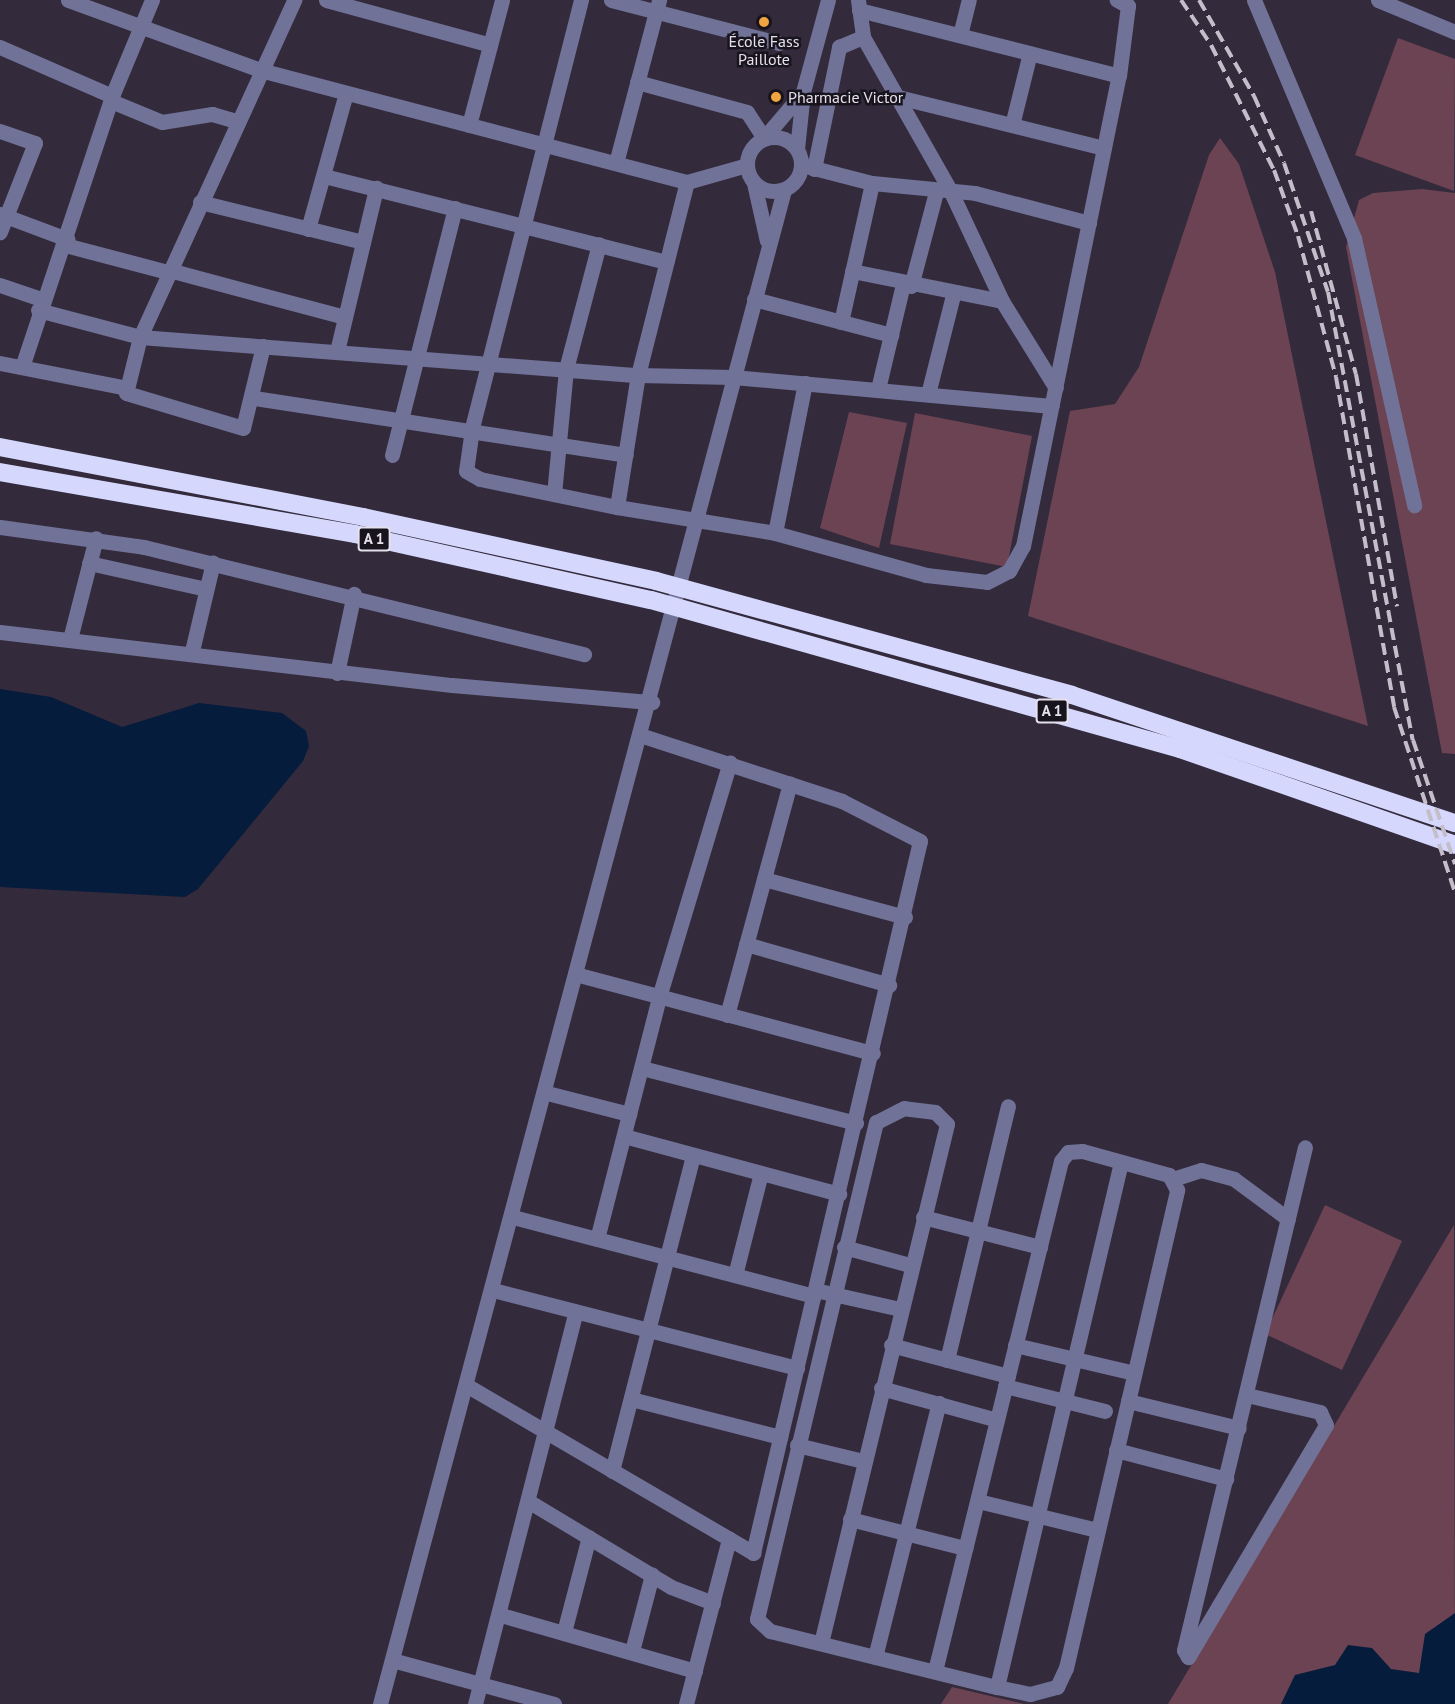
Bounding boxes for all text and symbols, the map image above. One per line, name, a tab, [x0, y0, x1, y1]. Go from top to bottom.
marker: École Fass Paillote	[757, 15, 771, 29]
place label: École Fass Paillote	[729, 31, 799, 69]
place label: Pharmacie Victor	[788, 87, 904, 107]
marker: Pharmacie Victor	[769, 90, 783, 104]
road number: A 1	[356, 527, 392, 551]
road number: A 1	[1034, 699, 1070, 723]

